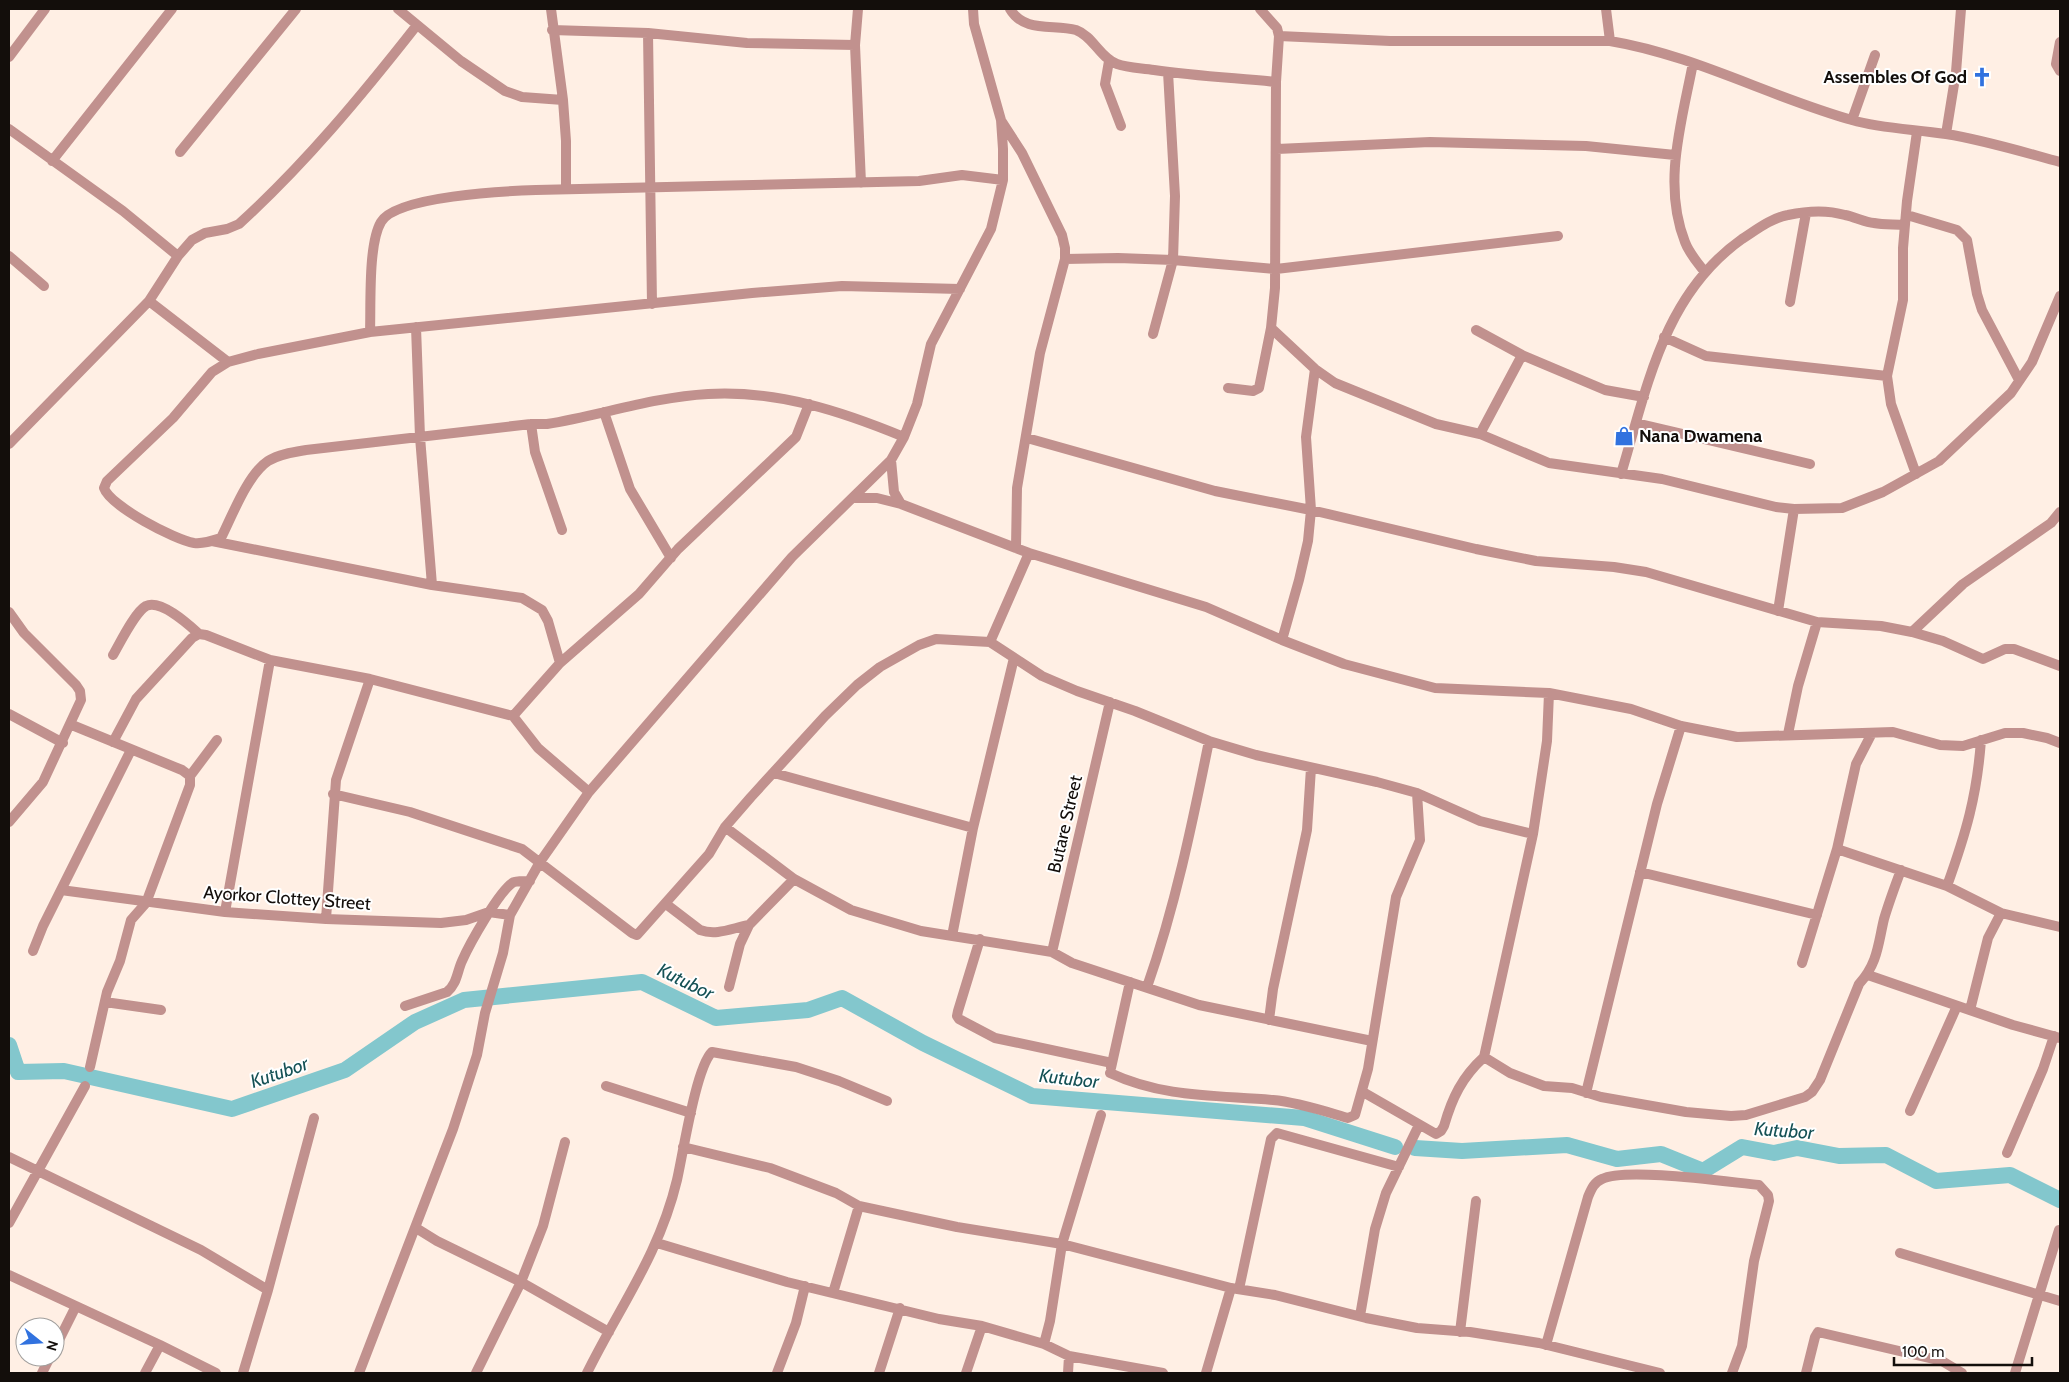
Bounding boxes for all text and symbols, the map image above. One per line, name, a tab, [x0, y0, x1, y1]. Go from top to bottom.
place label: Assembles Of God	[1824, 66, 1967, 88]
church icon: Assembles Of God	[1971, 66, 1993, 88]
shop icon: Nana Dwamena	[1613, 425, 1635, 447]
place label: Nana Dwamena	[1639, 425, 1762, 447]
street label: Butare Street	[1043, 773, 1087, 875]
street label: Ayorkor Clottey Street	[203, 881, 371, 915]
water label: Kutubor	[654, 958, 719, 1005]
water label: Kutubor	[247, 1051, 312, 1093]
water label: Kutubor	[1038, 1064, 1101, 1093]
water label: Kutubor	[1753, 1117, 1816, 1144]
north arrow	[15, 1317, 65, 1367]
scale bar	[1894, 1334, 2032, 1366]
text: N	[42, 1338, 62, 1353]
text: 100 m	[1902, 1343, 1944, 1361]

